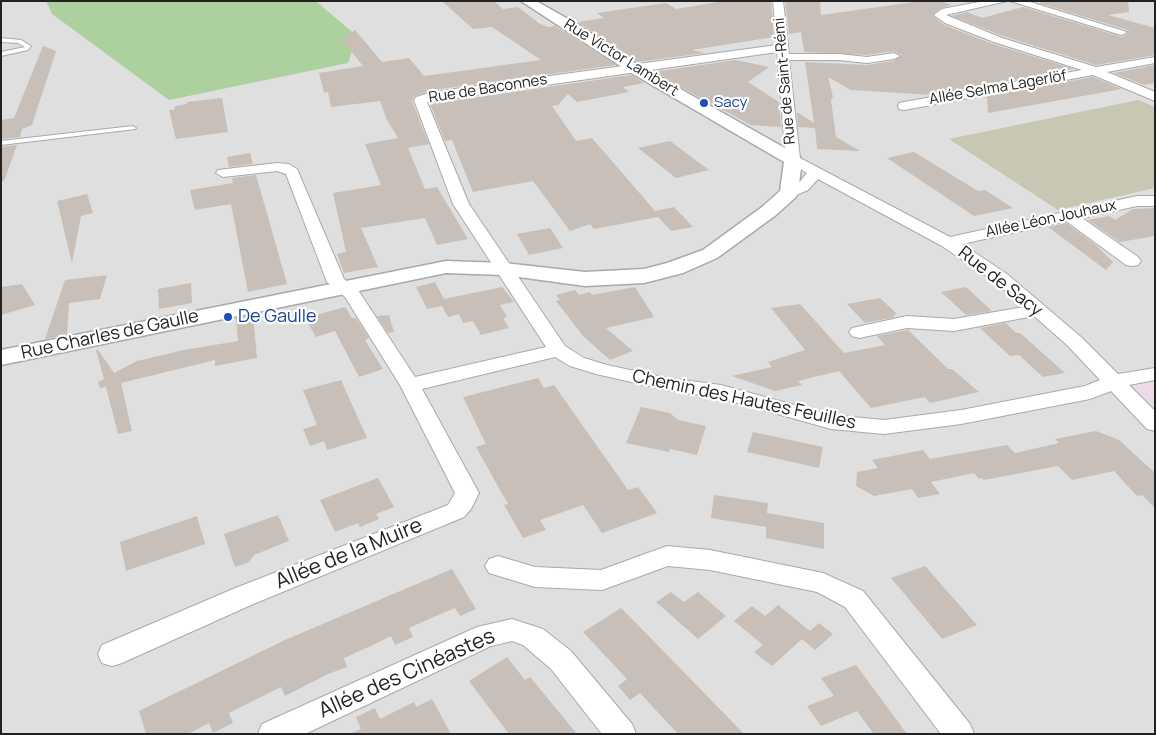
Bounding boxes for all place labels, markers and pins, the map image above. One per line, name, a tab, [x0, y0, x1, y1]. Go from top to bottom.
place label: Sacy	[714, 94, 747, 112]
marker: Sacy	[698, 97, 710, 109]
place label: De Gaulle	[238, 306, 317, 328]
marker: De Gaulle	[222, 311, 234, 323]

